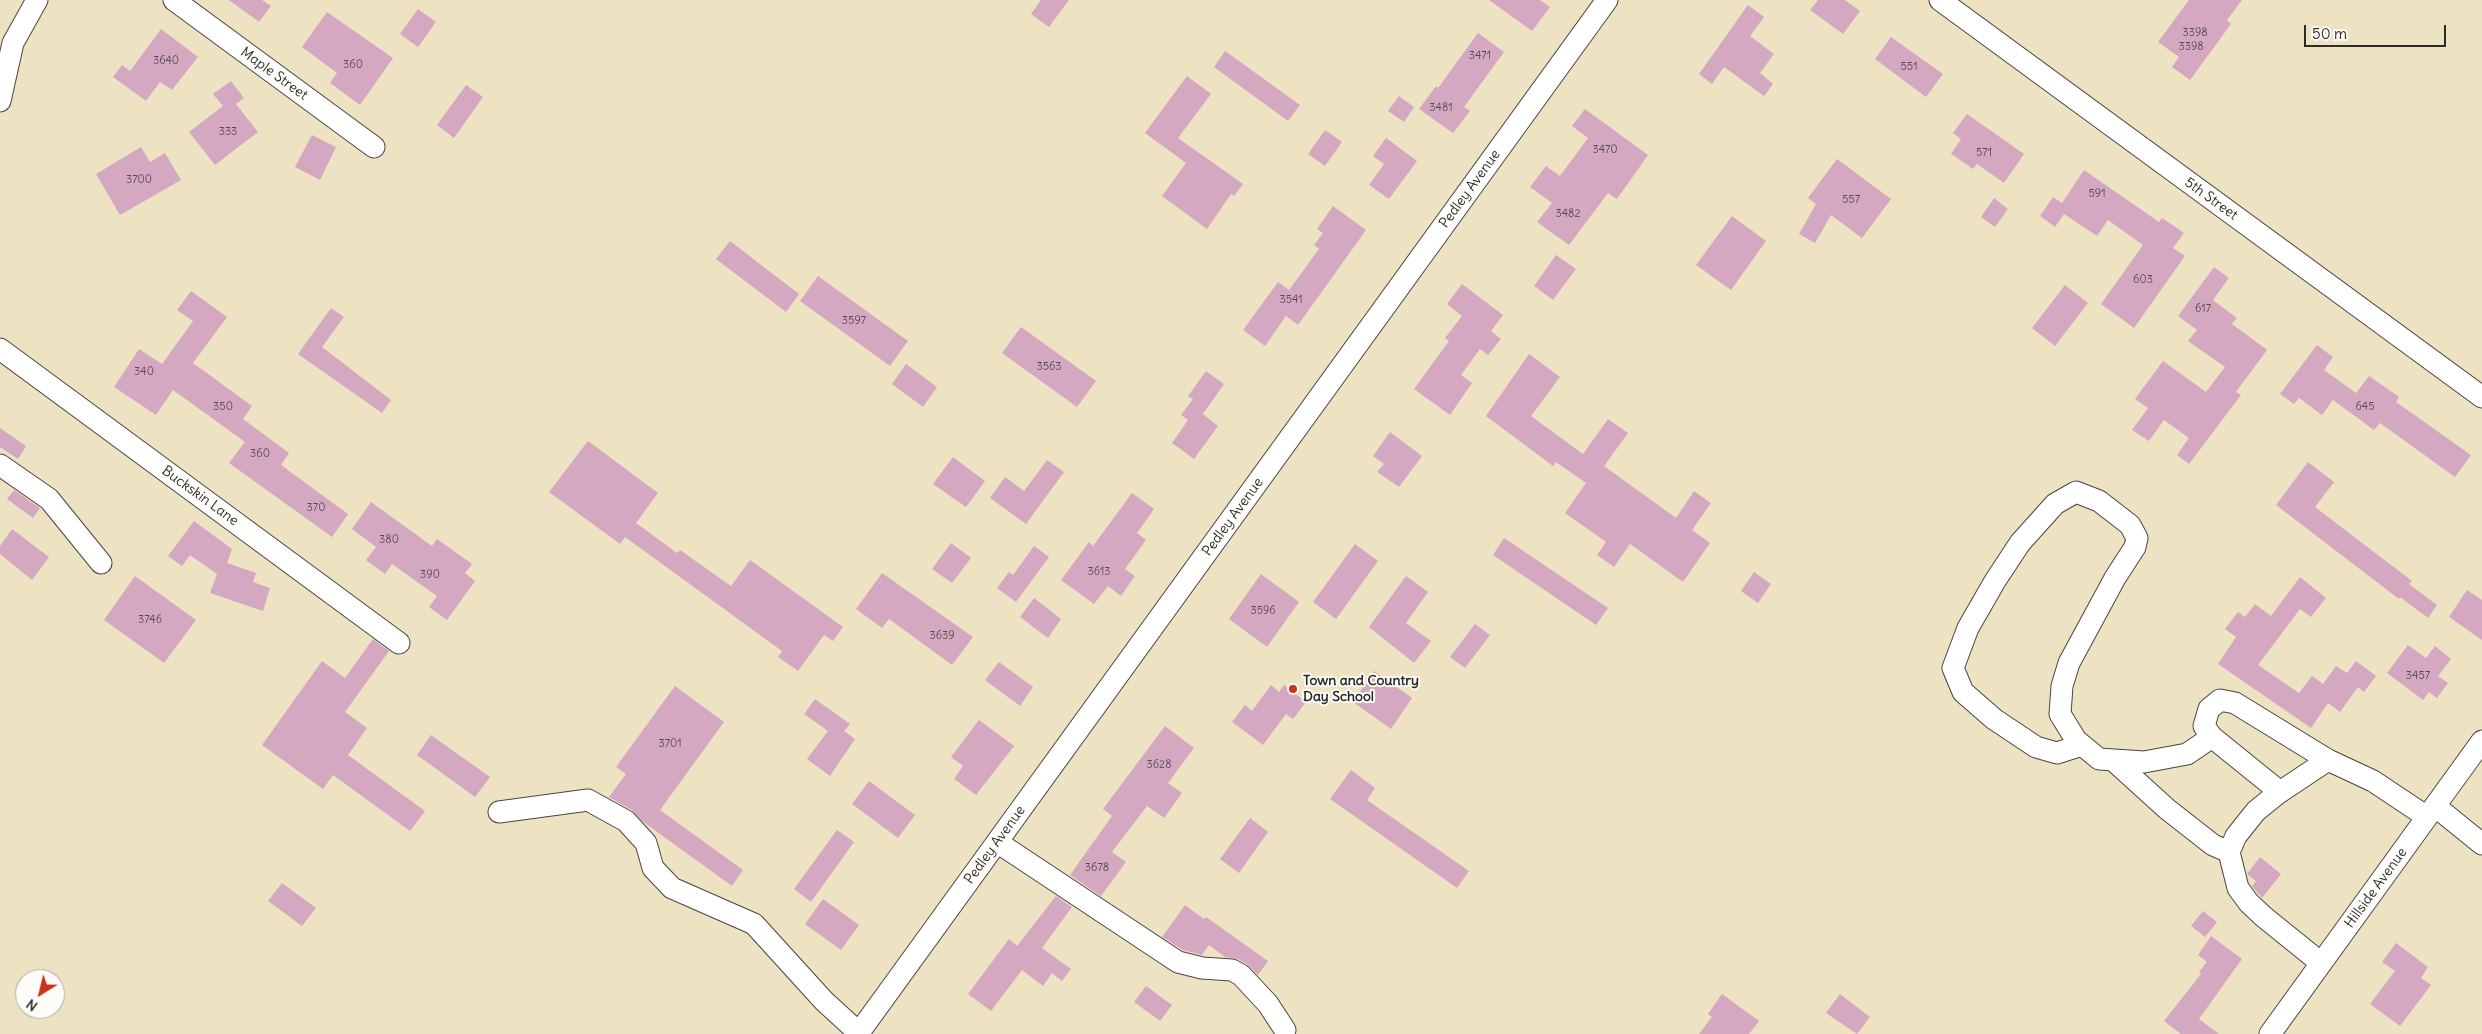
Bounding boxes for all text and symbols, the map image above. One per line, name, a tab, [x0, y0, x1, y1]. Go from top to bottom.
scale bar	[2307, 15, 2450, 47]
text: 50 m	[2312, 24, 2347, 43]
house number: 3398	[2182, 26, 2208, 40]
house number: 3398	[2178, 40, 2204, 54]
street label: Maple Street	[237, 44, 311, 104]
house number: 3471	[1469, 49, 1491, 63]
house number: 3640	[153, 54, 179, 68]
house number: 360	[343, 58, 363, 72]
house number: 551	[1900, 60, 1918, 74]
house number: 3481	[1429, 101, 1453, 115]
house number: 333	[219, 125, 237, 139]
house number: 3470	[1592, 143, 1618, 157]
house number: 571	[1976, 146, 1992, 160]
street label: Pedley Avenue	[1436, 147, 1504, 231]
house number: 3700	[126, 173, 152, 187]
street label: 5th Street	[2181, 174, 2241, 224]
house number: 591	[2088, 187, 2106, 201]
house number: 557	[1842, 193, 1860, 207]
house number: 3482	[1556, 207, 1580, 221]
house number: 603	[2133, 273, 2153, 287]
house number: 3541	[1279, 293, 1303, 307]
house number: 617	[2195, 302, 2211, 316]
house number: 3597	[842, 314, 866, 328]
house number: 3563	[1036, 360, 1062, 374]
house number: 340	[134, 365, 154, 379]
house number: 350	[213, 400, 233, 414]
house number: 645	[2355, 400, 2375, 414]
house number: 360	[250, 447, 270, 461]
street label: Buckskin Lane	[158, 463, 242, 529]
street label: Pedley Avenue	[1199, 475, 1267, 559]
house number: 370	[307, 501, 325, 515]
house number: 380	[379, 533, 399, 547]
house number: 3613	[1087, 565, 1111, 579]
house number: 390	[420, 568, 440, 582]
house number: 3596	[1250, 604, 1276, 618]
house number: 3746	[138, 613, 162, 627]
house number: 3639	[929, 629, 955, 643]
house number: 3457	[2406, 669, 2430, 683]
place label: Town and Country Day School	[1303, 673, 1419, 706]
marker: Town and Country Day School	[1287, 683, 1299, 695]
house number: 3701	[658, 737, 682, 751]
house number: 3628	[1147, 758, 1171, 772]
street label: Pedley Avenue	[961, 803, 1029, 887]
street label: Hillside Avenue	[2341, 845, 2411, 931]
house number: 3678	[1085, 861, 1109, 875]
north arrow	[15, 969, 65, 1019]
text: N	[23, 995, 41, 1015]

